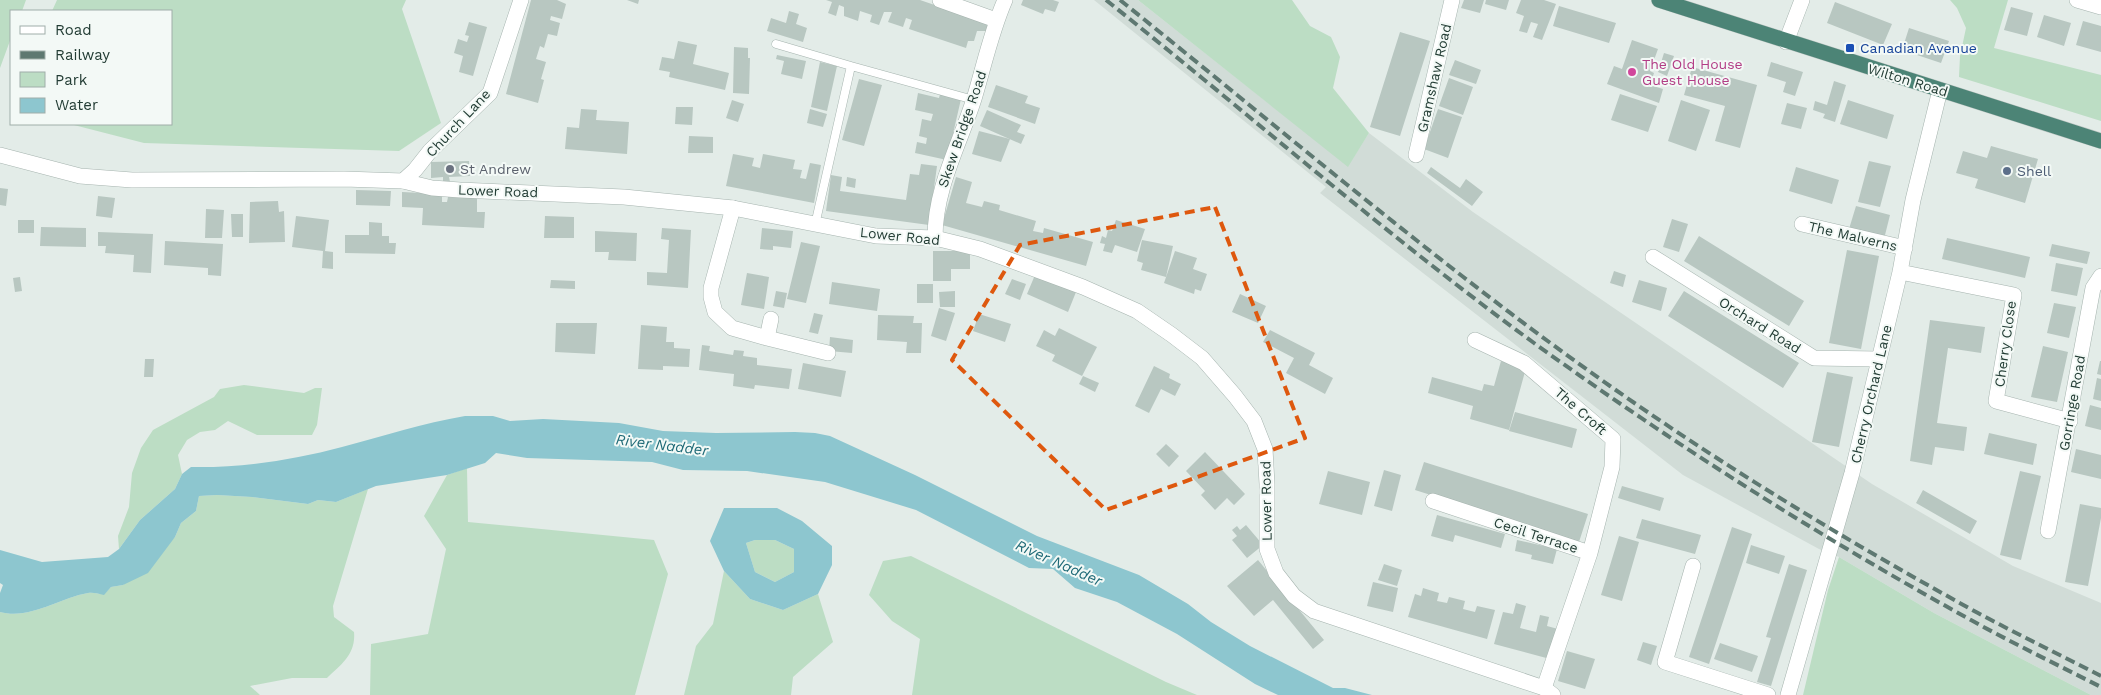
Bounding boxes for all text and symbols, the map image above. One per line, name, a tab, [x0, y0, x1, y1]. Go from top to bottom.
legend	[10, 10, 172, 125]
text: Road	[55, 21, 92, 39]
street label: Gramshaw Road	[1414, 22, 1454, 134]
place label: Canadian Avenue	[1860, 40, 1977, 56]
marker: Canadian Avenue	[1844, 42, 1856, 54]
text: Railway	[55, 46, 110, 64]
place label: The Old House Guest House	[1642, 56, 1743, 88]
street label: Wilton Road	[1866, 60, 1950, 100]
marker: The Old House Guest House	[1626, 66, 1638, 78]
street label: Skew Bridge Road	[934, 68, 990, 190]
text: Park	[55, 71, 88, 89]
street label: Church Lane	[423, 86, 493, 160]
text: Water	[55, 96, 98, 114]
place label: St Andrew	[460, 161, 531, 177]
marker: St Andrew	[444, 163, 456, 175]
place label: Shell	[2017, 163, 2052, 179]
marker: Shell	[2001, 165, 2013, 177]
street label: Lower Road	[458, 182, 538, 200]
street label: The Malverns	[1807, 218, 1899, 254]
street label: Lower Road	[859, 224, 941, 248]
street label: Orchard Road	[1716, 293, 1804, 357]
street label: Cherry Close	[1991, 300, 2019, 388]
street label: Cherry Orchard Lane	[1847, 323, 1895, 465]
street label: Gorringe Road	[2056, 354, 2088, 452]
street label: The Croft	[1552, 384, 1610, 438]
water label: River Nadder	[615, 430, 710, 460]
street label: Lower Road	[1257, 461, 1275, 541]
street label: Cecil Terrace	[1492, 514, 1580, 556]
water label: River Nadder	[1013, 536, 1106, 591]

